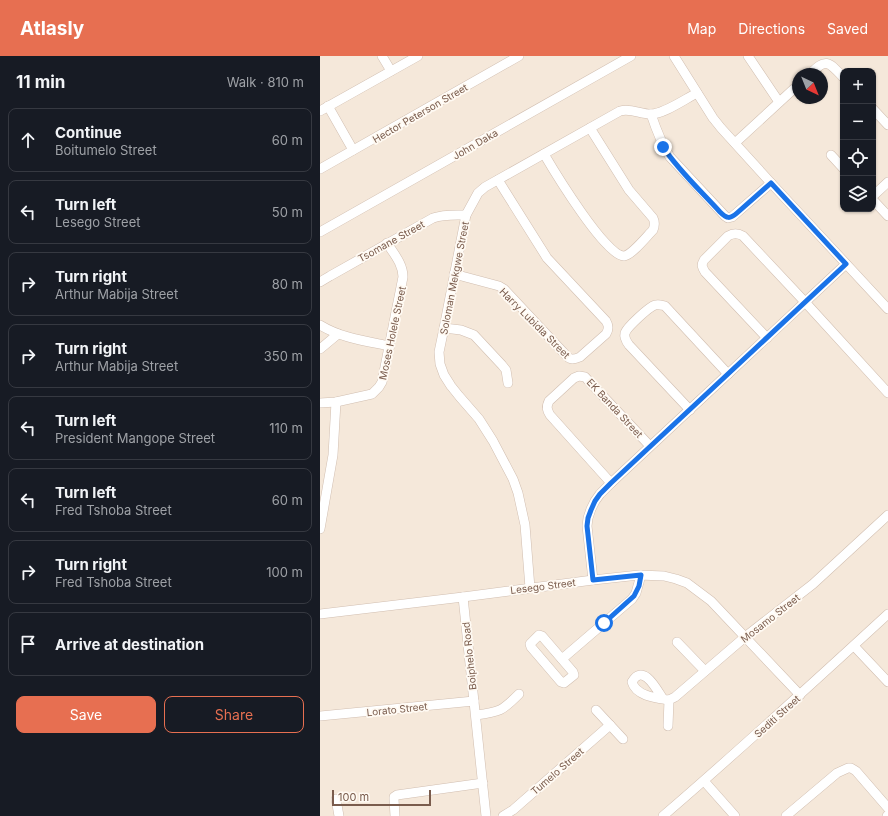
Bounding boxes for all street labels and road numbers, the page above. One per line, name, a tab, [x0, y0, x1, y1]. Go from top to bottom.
street label: Hector Peterson Street	[370, 80, 470, 145]
street label: John Daka	[450, 126, 500, 162]
street label: Tsomane Street	[356, 217, 427, 264]
street label: Soloman Mekgwe Street	[437, 220, 471, 336]
street label: Moses Holele Street	[376, 284, 408, 381]
street label: Harry Lubidla Street	[497, 285, 573, 361]
street label: EK Banda Street	[585, 376, 646, 441]
street label: Lesego Street	[510, 576, 577, 596]
street label: Mosamo Street	[738, 591, 803, 645]
street label: Boiphelo Road	[459, 621, 479, 691]
street label: Sediti Street	[752, 692, 803, 740]
street label: Lorato Street	[366, 700, 429, 718]
street label: Tumelo Street	[528, 744, 586, 797]

